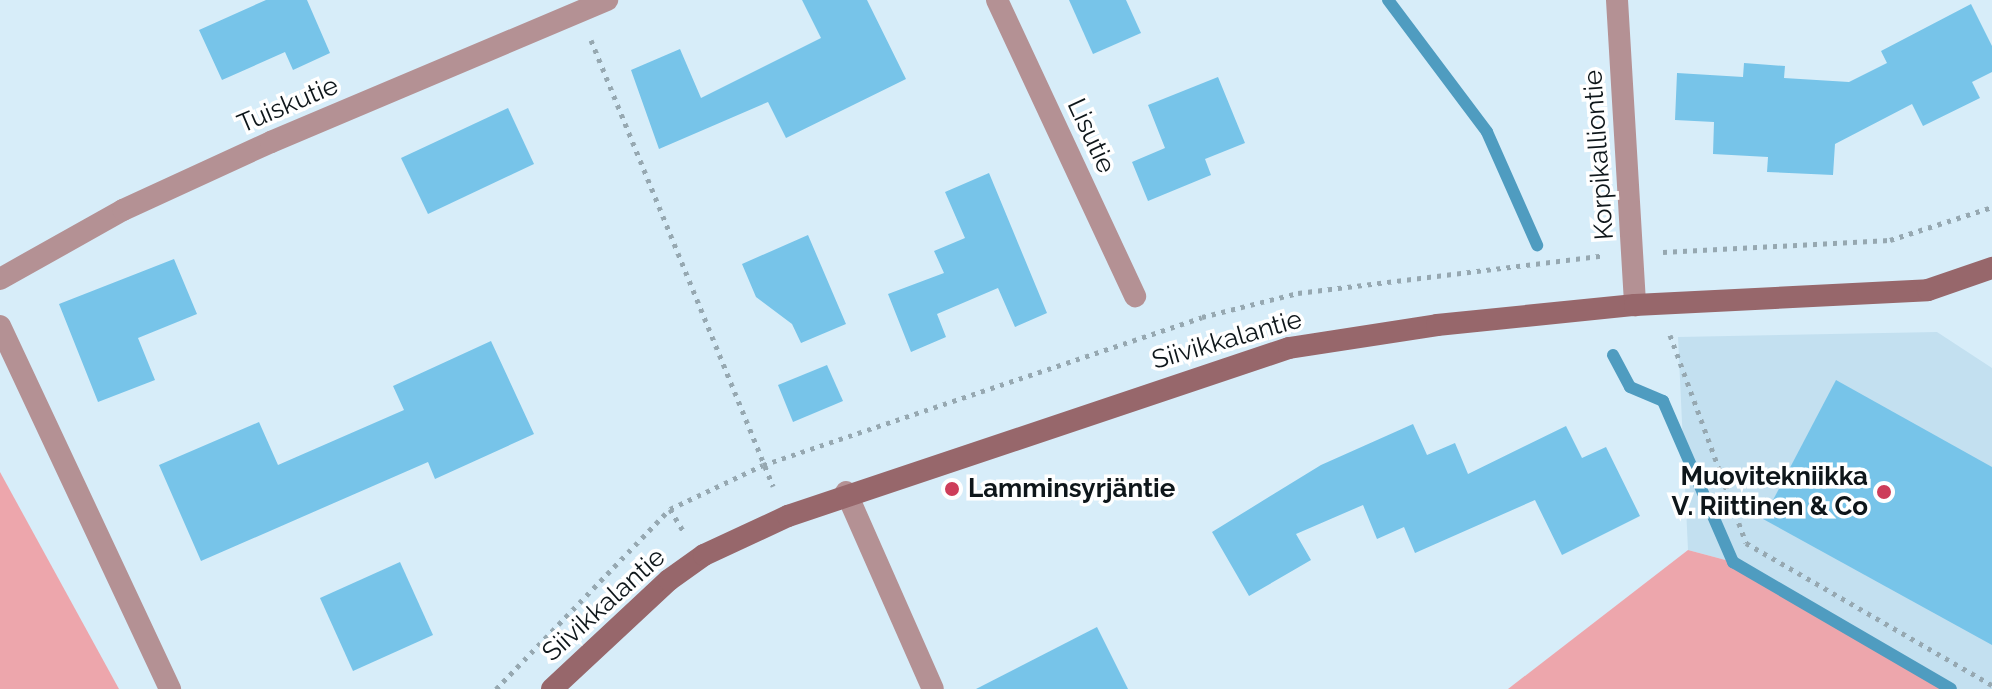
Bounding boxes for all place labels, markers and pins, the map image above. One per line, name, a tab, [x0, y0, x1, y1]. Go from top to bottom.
place label: Muovitekniikka V. Riittinen & Co	[1672, 461, 1868, 522]
place label: Lamminsyrjäntie	[968, 473, 1175, 505]
marker: Lamminsyrjäntie	[943, 480, 961, 498]
marker: Muovitekniikka V. Riittinen & Co	[1875, 483, 1893, 501]

